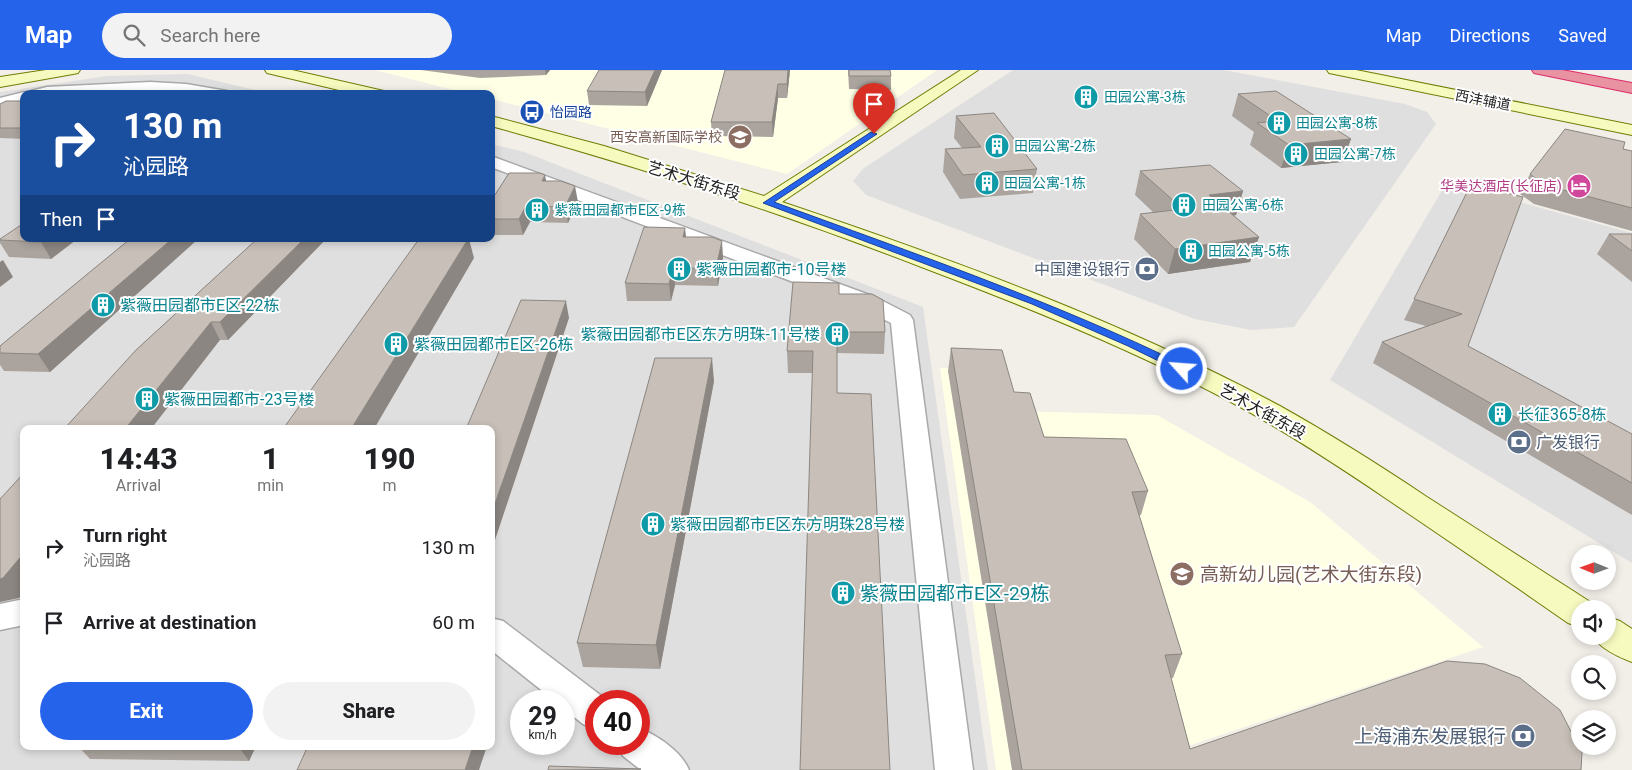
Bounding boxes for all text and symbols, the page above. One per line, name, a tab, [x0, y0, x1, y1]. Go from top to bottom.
search box	[102, 13, 452, 58]
text: Map	[25, 21, 72, 49]
icon: search	[120, 21, 148, 49]
text: Search here	[160, 24, 260, 47]
text: Map	[1386, 25, 1421, 46]
text: Directions	[1449, 25, 1530, 46]
text: Saved	[1558, 25, 1607, 46]
pin	[853, 83, 895, 134]
building icon: 田园公寓-3栋	[1073, 84, 1099, 110]
street label: 西沣辅道	[1454, 87, 1512, 113]
place label: 田园公寓-3栋	[1104, 89, 1186, 105]
icon: arrive	[860, 90, 888, 118]
bus stop icon: 怡园路	[519, 99, 545, 125]
place label: 怡园路	[550, 104, 592, 120]
text: 130 m	[123, 106, 222, 147]
icon: right	[40, 110, 105, 175]
building icon: 田园公寓-8栋	[1266, 110, 1292, 136]
place label: 田园公寓-8栋	[1296, 115, 1378, 131]
school or university icon: 西安高新国际学校	[727, 124, 753, 150]
place label: 西安高新国际学校	[610, 129, 722, 145]
building icon: 田园公寓-2栋	[984, 133, 1010, 159]
place label: 田园公寓-2栋	[1014, 138, 1096, 154]
building icon: 田园公寓-7栋	[1283, 141, 1309, 167]
place label: 田园公寓-7栋	[1314, 146, 1396, 162]
text: 沁园路	[123, 154, 189, 179]
street label: 艺术大街东段	[645, 157, 743, 204]
building icon: 田园公寓-1栋	[974, 170, 1000, 196]
hotel icon: 华美达酒店(长征店)	[1566, 173, 1592, 199]
place label: 田园公寓-1栋	[1004, 175, 1086, 191]
place label: 华美达酒店(长征店)	[1440, 178, 1562, 195]
building icon: 田园公寓-6栋	[1171, 192, 1197, 218]
building icon: 紫薇田园都市E区-9栋	[524, 197, 550, 223]
place label: 田园公寓-6栋	[1202, 197, 1284, 213]
place label: 紫薇田园都市E区-9栋	[554, 202, 686, 218]
icon: arrive	[92, 205, 120, 233]
text: Then	[40, 208, 82, 231]
building icon: 田园公寓-5栋	[1178, 238, 1204, 264]
place label: 田园公寓-5栋	[1208, 243, 1290, 259]
building icon: 紫薇田园都市-10号楼	[666, 256, 692, 282]
bank icon: 中国建设银行	[1134, 256, 1160, 282]
place label: 紫薇田园都市-10号楼	[696, 260, 846, 279]
place label: 中国建设银行	[1034, 260, 1130, 279]
building icon: 紫薇田园都市E区-22栋	[90, 292, 116, 318]
place label: 紫薇田园都市E区-22栋	[120, 296, 280, 315]
building icon: 紫薇田园都市E区东方明珠-11号楼	[824, 321, 850, 347]
place label: 紫薇田园都市E区东方明珠-11号楼	[580, 325, 820, 344]
building icon: 紫薇田园都市E区-26栋	[383, 331, 409, 357]
place label: 紫薇田园都市E区-26栋	[414, 335, 574, 354]
position arrow	[1155, 342, 1207, 394]
street label: 艺术大街东段	[1216, 380, 1309, 443]
building icon: 紫薇田园都市-23号楼	[134, 386, 160, 412]
place label: 紫薇田园都市-23号楼	[164, 390, 314, 409]
building icon: 长征365-8栋	[1487, 401, 1513, 427]
place label: 长征365-8栋	[1518, 405, 1606, 424]
bank icon: 广发银行	[1506, 429, 1532, 455]
place label: 广发银行	[1536, 433, 1600, 452]
text: 14:43	[100, 441, 178, 476]
text: 1	[262, 441, 279, 476]
text: 190	[363, 441, 415, 476]
text: Arrival	[116, 476, 161, 495]
text: min	[257, 476, 284, 495]
text: m	[382, 476, 396, 495]
building icon: 紫薇田园都市E区东方明珠28号楼	[640, 511, 666, 537]
place label: 紫薇田园都市E区东方明珠28号楼	[670, 515, 905, 534]
text: Turn right	[83, 524, 167, 547]
icon: right	[40, 534, 68, 562]
text: 130 m	[422, 536, 475, 559]
north arrow	[1571, 545, 1616, 590]
map controls	[1571, 545, 1616, 755]
text: 沁园路	[83, 551, 131, 570]
school or university icon: 高新幼儿园(艺术大街东段)	[1169, 561, 1195, 587]
place label: 高新幼儿园(艺术大街东段)	[1200, 563, 1422, 586]
building icon: 紫薇田园都市E区-29栋	[830, 580, 856, 606]
place label: 紫薇田园都市E区-29栋	[860, 582, 1049, 605]
button: sound	[1571, 600, 1616, 645]
icon: arrive	[40, 609, 68, 637]
text: Arrive at destination	[83, 611, 256, 634]
text: 60 m	[432, 611, 475, 634]
button: search	[1571, 655, 1616, 700]
button: Exit	[40, 682, 253, 740]
button: Share	[263, 682, 475, 740]
speed limit sign: 40	[585, 690, 650, 755]
text: 29	[528, 702, 557, 731]
button: layers	[1571, 710, 1616, 755]
bank icon: 上海浦东发展银行	[1510, 723, 1536, 749]
place label: 上海浦东发展银行	[1354, 725, 1506, 748]
text: km/h	[528, 728, 557, 742]

